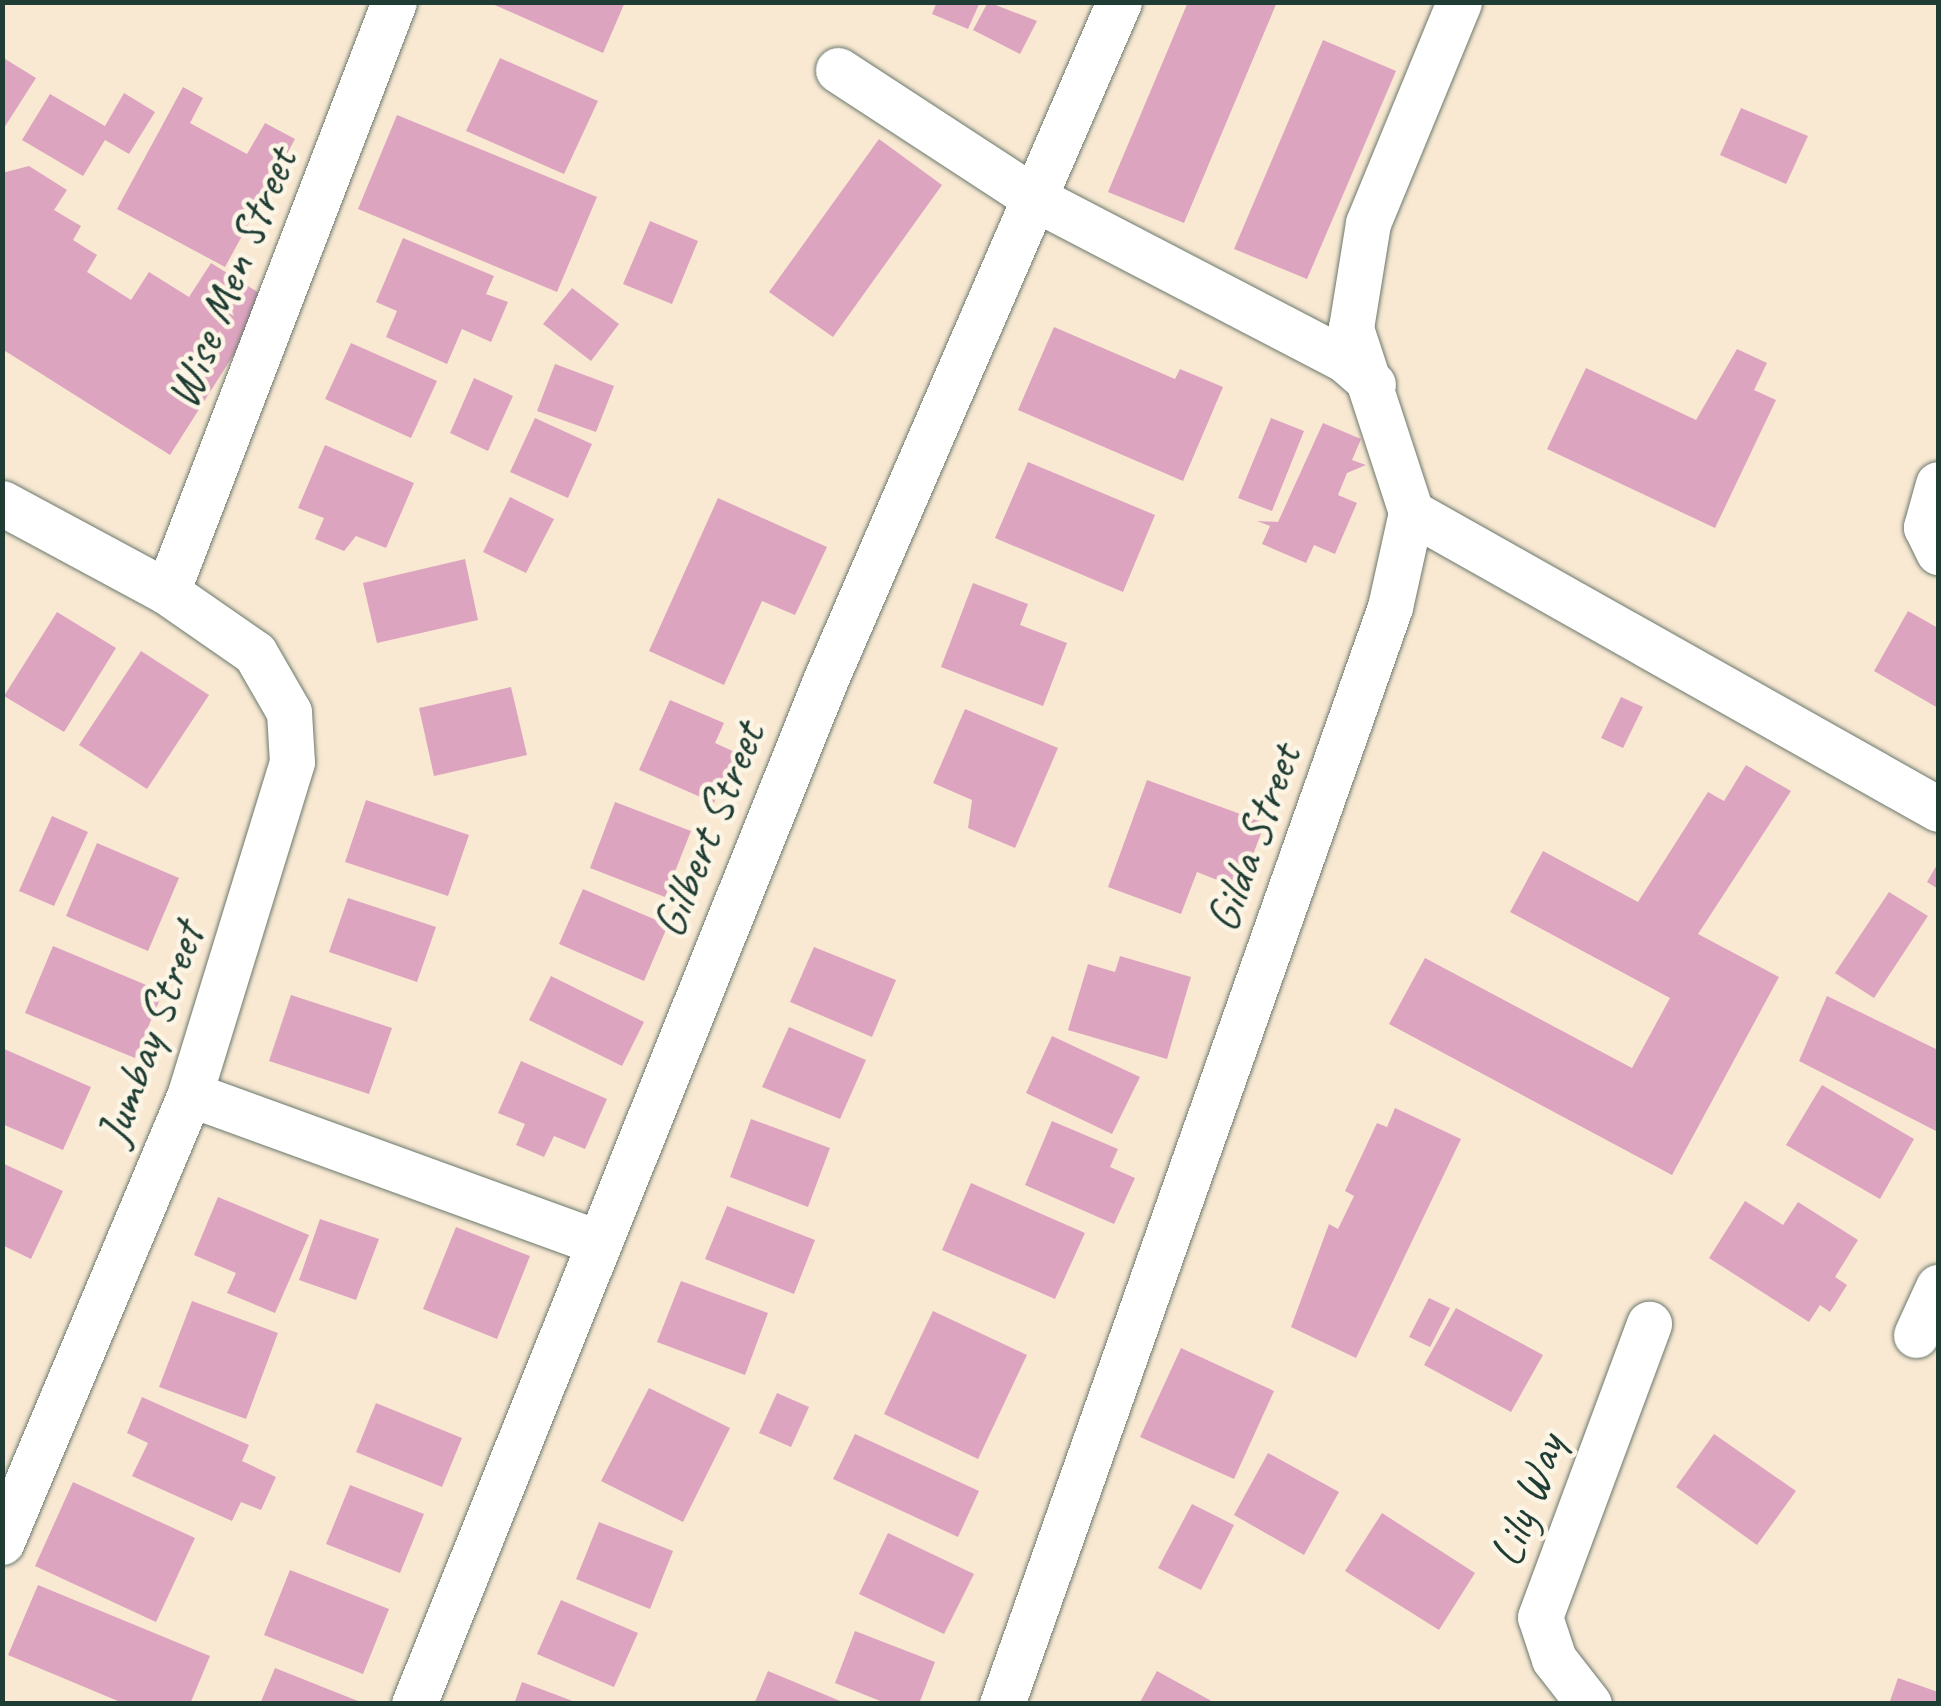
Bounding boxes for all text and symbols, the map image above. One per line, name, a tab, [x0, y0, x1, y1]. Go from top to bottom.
street label: Wise Men Street	[153, 139, 309, 417]
street label: Gilbert Street	[639, 714, 777, 946]
street label: Gilda Street	[1193, 736, 1313, 940]
street label: Jumbay Street	[83, 916, 217, 1152]
street label: Lily Way	[1477, 1426, 1577, 1574]

